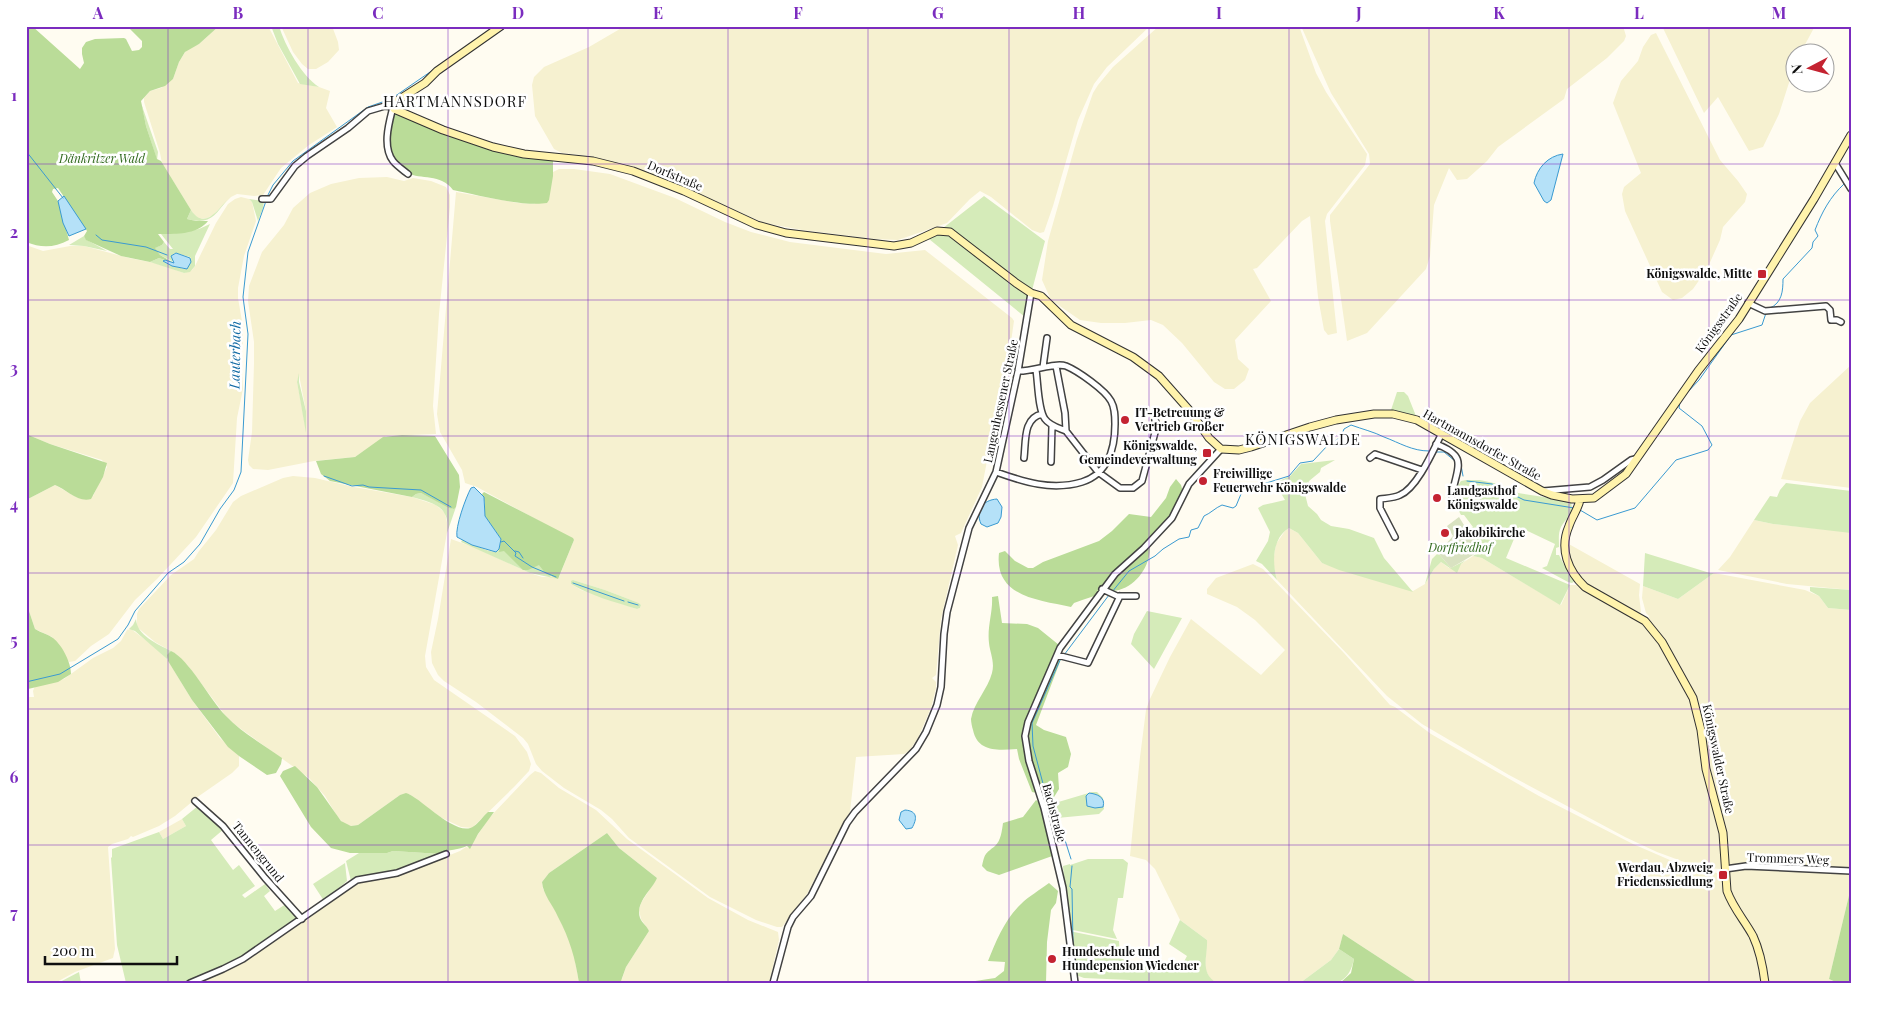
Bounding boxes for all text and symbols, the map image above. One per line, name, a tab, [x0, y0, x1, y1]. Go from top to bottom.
text: A	[92, 2, 104, 23]
text: B	[233, 2, 244, 23]
text: C	[372, 2, 384, 23]
text: D	[512, 2, 524, 23]
text: E	[653, 2, 663, 23]
text: F	[793, 2, 803, 23]
text: G	[932, 2, 944, 23]
text: H	[1073, 2, 1086, 23]
text: I	[1216, 2, 1222, 23]
text: J	[1355, 2, 1362, 23]
text: K	[1493, 2, 1505, 23]
text: L	[1634, 2, 1644, 23]
text: M	[1772, 2, 1787, 23]
north arrow	[1784, 42, 1834, 92]
text: N	[1787, 63, 1807, 75]
text: 1	[11, 84, 17, 105]
district label: HARTMANNSDORF	[383, 91, 527, 111]
park label: Dänkritzer Wald	[58, 150, 145, 166]
street label: Dorfstraße	[645, 156, 705, 194]
text: 2	[10, 221, 18, 242]
place label: Königswalde, Mitte	[1646, 265, 1752, 281]
marker: Königswalde, Mitte	[1756, 268, 1768, 280]
street label: Königsstraße	[1691, 289, 1745, 356]
water label: Lauterbach	[224, 321, 245, 390]
street label: Langenhessener Straße	[979, 338, 1021, 464]
text: 3	[10, 357, 18, 378]
place label: IT-Betreuung & Vertrieb Großer	[1134, 404, 1225, 434]
street label: Hartmannsdorfer Straße	[1421, 405, 1544, 483]
marker: IT-Betreuung & Vertrieb Großer	[1119, 414, 1131, 426]
district label: KÖNIGSWALDE	[1245, 429, 1361, 449]
place label: Königswalde, Gemeindeverwaltung	[1079, 437, 1197, 467]
marker: Königswalde, Gemeindeverwaltung	[1201, 447, 1213, 459]
place label: Freiwillige Feuerwehr Königswalde	[1213, 465, 1346, 495]
marker: Freiwillige Feuerwehr Königswalde	[1197, 475, 1209, 487]
place label: Landgasthof Königswalde	[1447, 482, 1518, 512]
marker: Landgasthof Königswalde	[1431, 492, 1443, 504]
text: 4	[10, 493, 18, 514]
place label: Jakobikirche	[1454, 524, 1525, 540]
marker: Jakobikirche	[1439, 527, 1451, 539]
park label: Dorffriedhof	[1427, 539, 1494, 555]
text: 5	[10, 629, 18, 650]
street label: Königswalder Straße	[1700, 703, 1738, 815]
text: 6	[10, 766, 19, 787]
street label: Bachstraße	[1039, 782, 1071, 844]
street label: Tannengrund	[229, 818, 288, 885]
street label: Trommers Weg	[1747, 849, 1830, 867]
place label: Werdau, Abzweig Friedenssiedlung	[1617, 859, 1713, 889]
marker: Werdau, Abzweig Friedenssiedlung	[1717, 869, 1729, 881]
text: 7	[10, 902, 18, 923]
scale bar	[45, 934, 178, 966]
text: 200 m	[52, 940, 95, 960]
place label: Hundeschule und Hundepension Wiedener	[1062, 943, 1199, 973]
marker: Hundeschule und Hundepension Wiedener	[1046, 953, 1058, 965]

